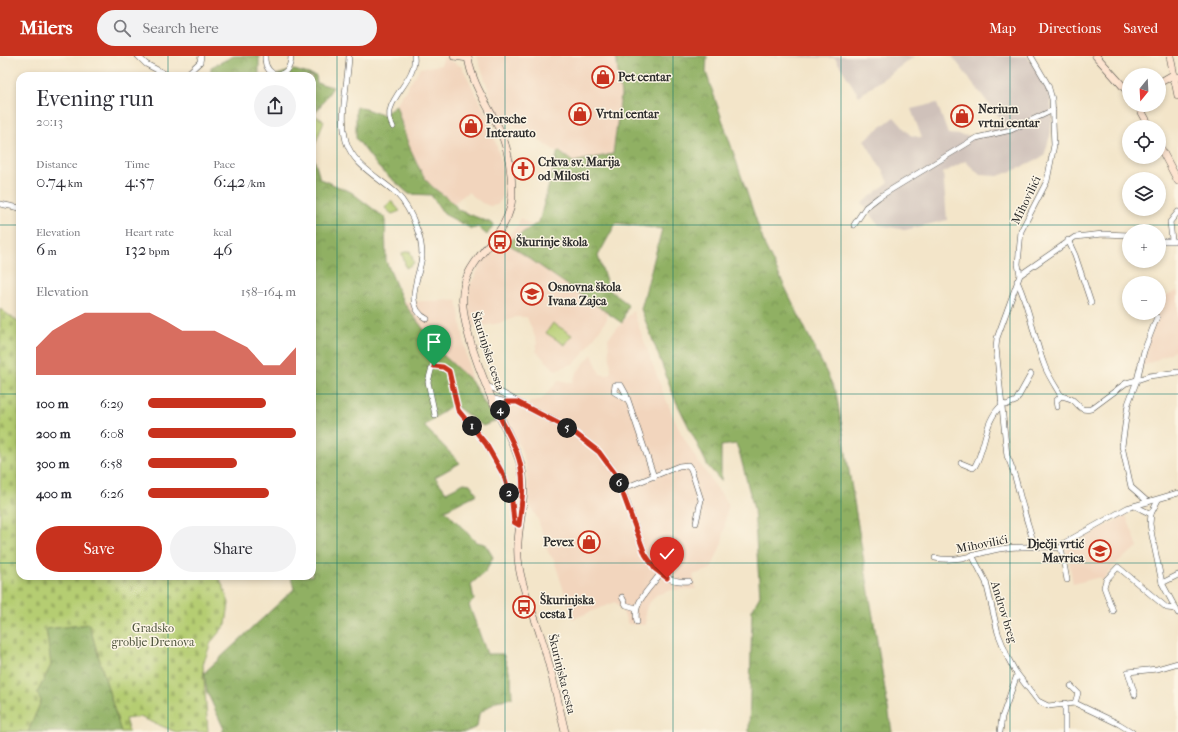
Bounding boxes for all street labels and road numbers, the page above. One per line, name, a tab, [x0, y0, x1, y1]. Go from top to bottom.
street label: Mihovilići	[1008, 173, 1044, 227]
street label: Škurinjska cesta	[469, 310, 508, 393]
street label: Mihovilići	[955, 532, 1009, 556]
street label: Androv breg	[988, 578, 1020, 645]
street label: Škurinjska cesta	[545, 632, 580, 716]

